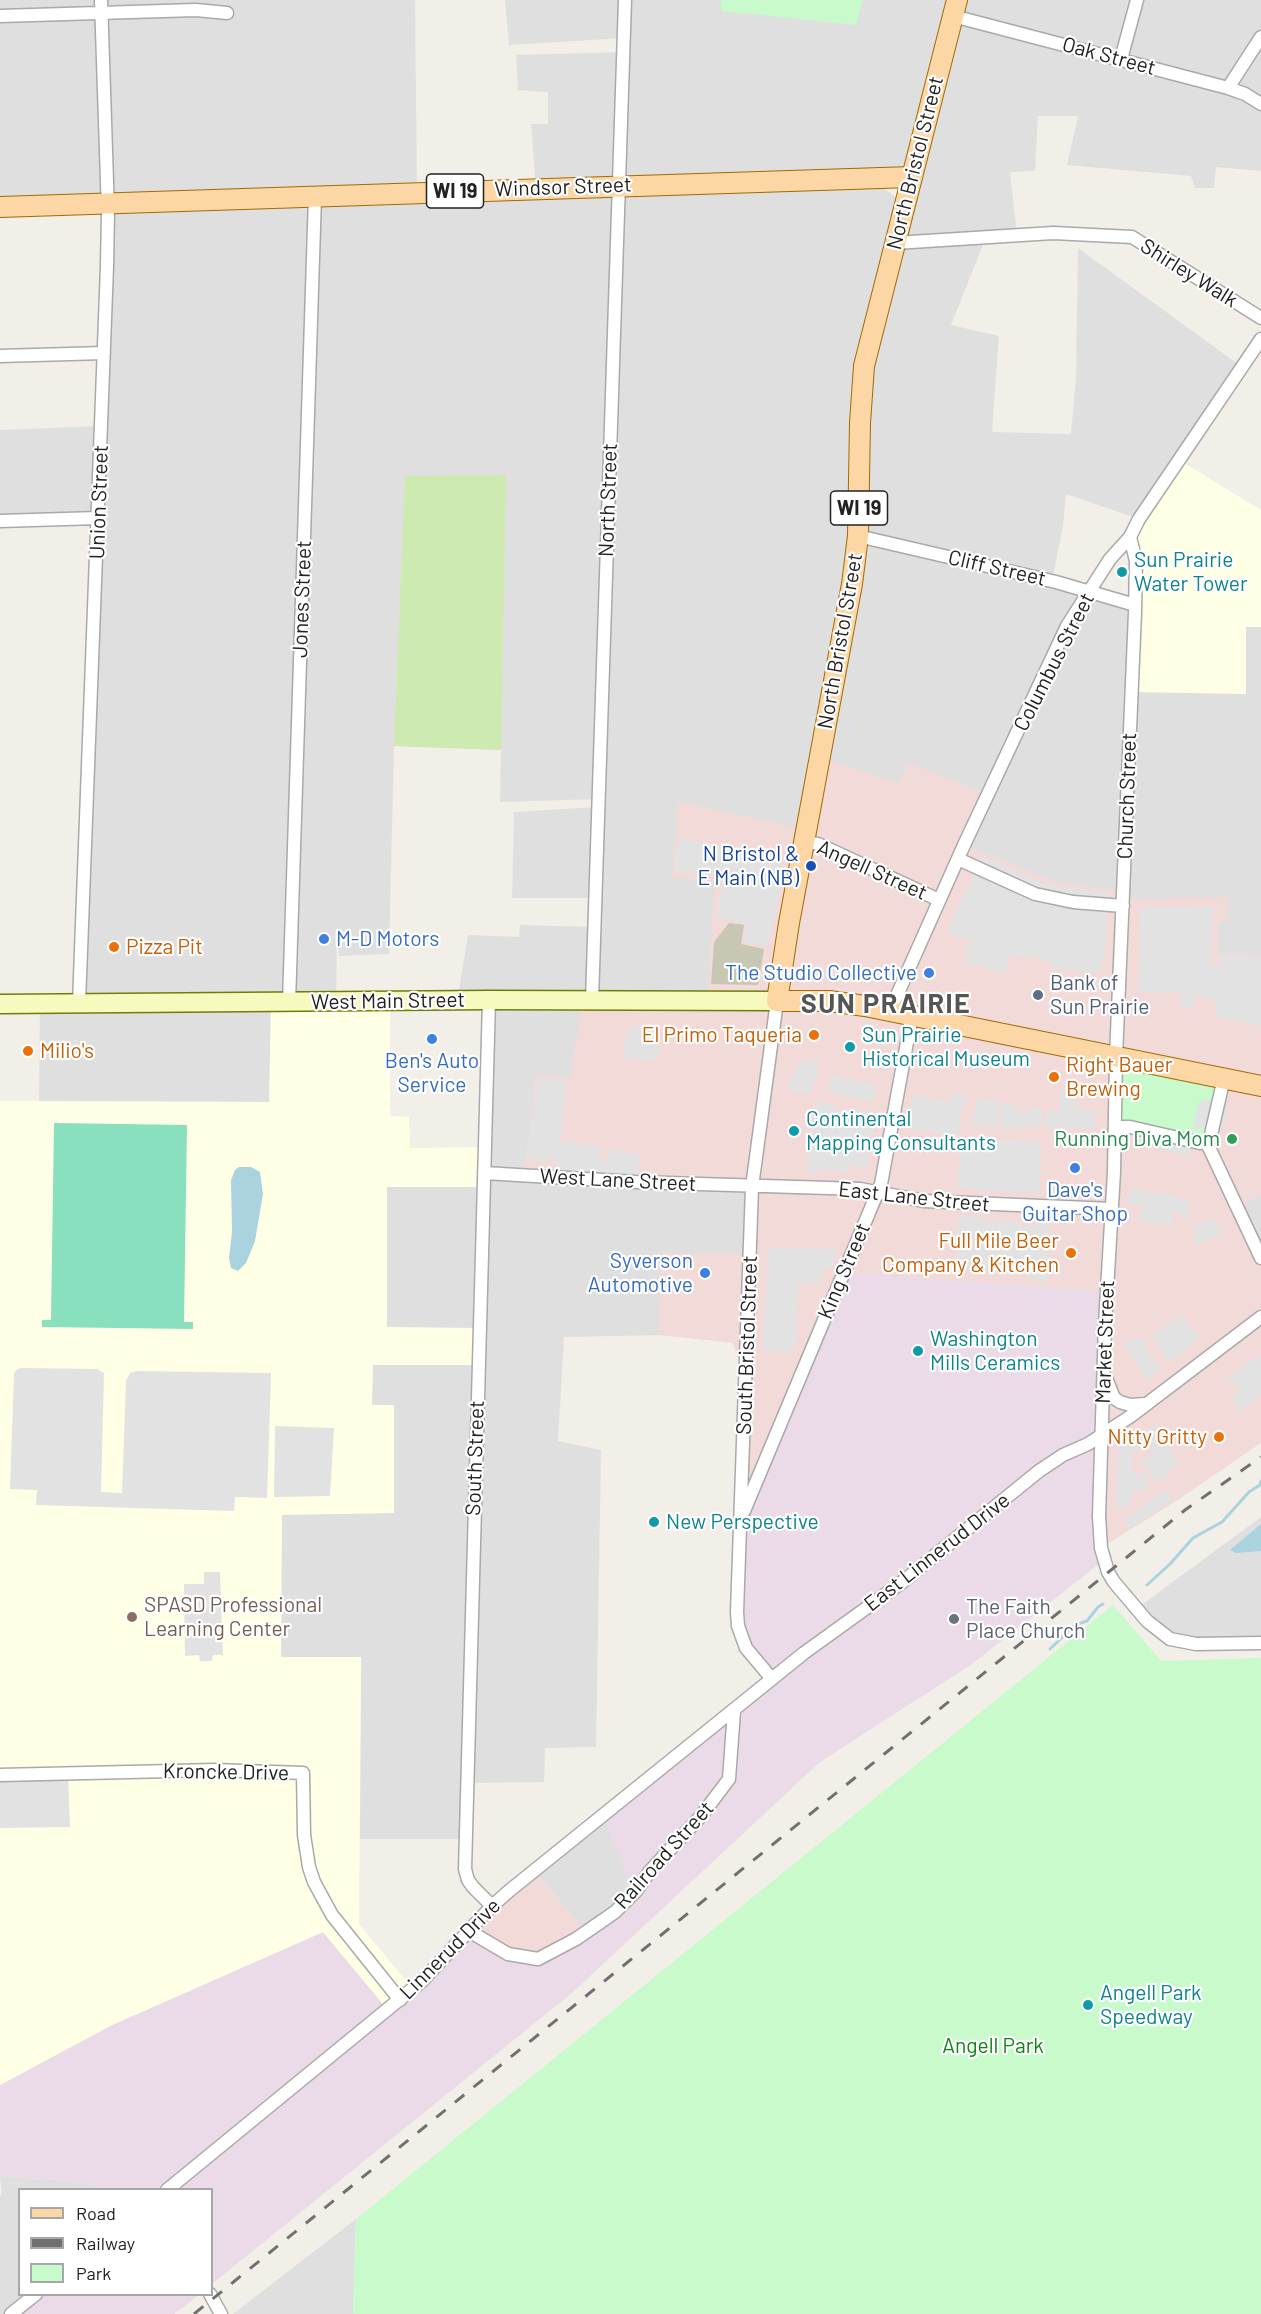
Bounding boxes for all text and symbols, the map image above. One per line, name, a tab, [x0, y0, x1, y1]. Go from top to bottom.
street label: Oak Street	[1060, 31, 1158, 81]
street label: North Bristol Street	[881, 74, 949, 252]
street label: Windsor Street	[494, 172, 632, 202]
road number: WI 19	[426, 174, 484, 208]
street label: Shirley Walk	[1136, 233, 1242, 313]
street label: North Street	[593, 443, 623, 557]
street label: Union Street	[84, 444, 114, 560]
road number: WI 19	[830, 491, 888, 525]
street label: Jones Street	[287, 540, 317, 658]
street label: Cliff Street	[946, 545, 1048, 591]
place label: Sun Prairie Water Tower	[1134, 547, 1248, 597]
street label: North Bristol Street	[812, 551, 868, 731]
marker: Sun Prairie Water Tower	[1115, 565, 1129, 579]
street label: Columbus Street	[1008, 589, 1100, 735]
street label: Church Street	[1112, 732, 1142, 860]
street label: Angell Street	[813, 835, 931, 905]
place label: N Bristol & E Main (NB)	[697, 841, 799, 891]
marker: N Bristol & E Main (NB)	[804, 859, 818, 873]
place label: M-D Motors	[336, 926, 439, 952]
marker: M-D Motors	[317, 932, 331, 946]
place label: Pizza Pit	[126, 934, 203, 960]
marker: Pizza Pit	[107, 940, 121, 954]
place label: The Studio Collective	[725, 960, 917, 986]
marker: The Studio Collective	[922, 966, 936, 980]
place label: Bank of Sun Prairie	[1050, 970, 1149, 1020]
street label: West Main Street	[311, 987, 465, 1015]
district label: SUN PRAIRIE	[801, 988, 971, 1020]
marker: Bank of Sun Prairie	[1031, 988, 1045, 1002]
place label: El Primo Taqueria	[642, 1022, 802, 1048]
place label: Sun Prairie Historical Museum	[862, 1022, 1030, 1072]
marker: El Primo Taqueria	[807, 1028, 821, 1042]
marker: Ben's Auto Service	[425, 1032, 439, 1046]
place label: Milio's	[40, 1038, 94, 1064]
marker: Sun Prairie Historical Museum	[843, 1040, 857, 1054]
marker: Milio's	[21, 1044, 35, 1058]
place label: Ben's Auto Service	[385, 1048, 479, 1098]
place label: Right Bauer Brewing	[1066, 1052, 1172, 1102]
marker: Right Bauer Brewing	[1047, 1070, 1061, 1084]
place label: Continental Mapping Consultants	[806, 1106, 996, 1156]
marker: Continental Mapping Consultants	[787, 1124, 801, 1138]
place label: Running Diva Mom	[1054, 1126, 1220, 1152]
marker: Running Diva Mom	[1225, 1132, 1239, 1146]
marker: Dave's Guitar Shop	[1068, 1161, 1082, 1175]
street label: West Lane Street	[539, 1163, 697, 1197]
street label: East Lane Street	[837, 1177, 991, 1217]
place label: Dave's Guitar Shop	[1022, 1177, 1128, 1227]
street label: King Street	[812, 1219, 876, 1323]
place label: Full Mile Beer Company & Kitchen	[882, 1228, 1059, 1278]
marker: Full Mile Beer Company & Kitchen	[1064, 1246, 1078, 1260]
place label: Syverson Automotive	[588, 1248, 693, 1298]
street label: South Bristol Street	[731, 1255, 763, 1435]
marker: Syverson Automotive	[698, 1266, 712, 1280]
street label: Market Street	[1090, 1280, 1120, 1404]
place label: Washington Mills Ceramics	[930, 1326, 1060, 1376]
marker: Washington Mills Ceramics	[911, 1344, 925, 1358]
street label: South Street	[460, 1400, 490, 1516]
place label: Nitty Gritty	[1107, 1424, 1207, 1450]
marker: Nitty Gritty	[1212, 1430, 1226, 1444]
street label: East Linnerud Drive	[859, 1487, 1015, 1617]
place label: New Perspective	[666, 1509, 819, 1535]
marker: New Perspective	[647, 1515, 661, 1529]
place label: SPASD Professional Learning Center	[144, 1592, 322, 1642]
place label: The Faith Place Church	[966, 1594, 1085, 1644]
marker: SPASD Professional Learning Center	[125, 1610, 139, 1624]
marker: The Faith Place Church	[947, 1612, 961, 1626]
street label: Kroncke Drive	[163, 1758, 289, 1786]
street label: Railroad Street	[609, 1796, 719, 1914]
street label: Linnerud Drive	[394, 1893, 506, 2005]
place label: Angell Park Speedway	[1100, 1980, 1202, 2030]
marker: Angell Park Speedway	[1081, 1998, 1095, 2012]
park label: Angell Park	[942, 2033, 1044, 2059]
legend	[18, 2188, 213, 2296]
text: Road	[76, 2202, 116, 2224]
text: Railway	[76, 2232, 135, 2254]
text: Park	[76, 2262, 111, 2284]

